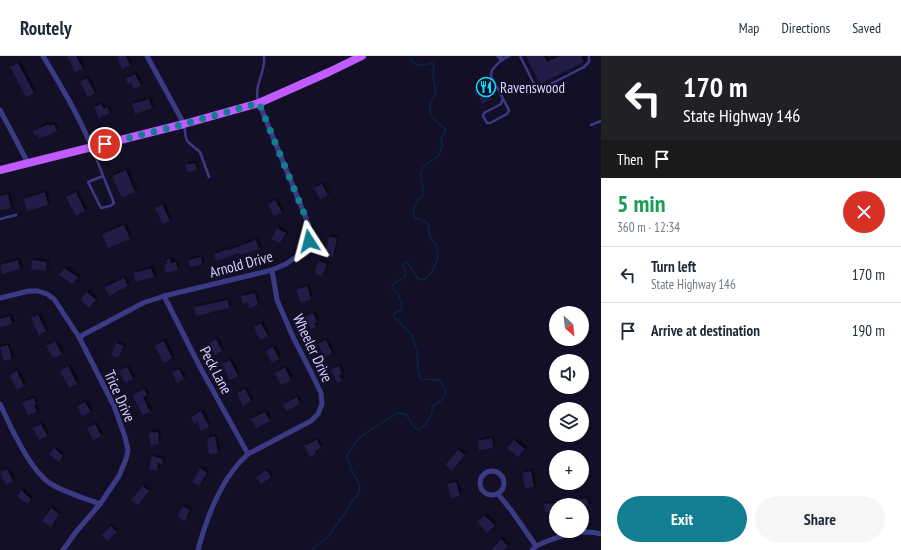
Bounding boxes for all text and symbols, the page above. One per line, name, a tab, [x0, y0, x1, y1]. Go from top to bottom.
text: Routely	[20, 16, 72, 40]
text: Map	[739, 19, 759, 37]
text: Directions	[781, 19, 830, 37]
text: Saved	[852, 19, 881, 37]
text: 170 m	[683, 68, 747, 105]
icon: left	[617, 72, 669, 124]
restaurant icon: Ravenswood	[475, 76, 497, 98]
place label: Ravenswood	[500, 78, 565, 97]
text: State Highway 146	[683, 104, 800, 127]
pin	[88, 127, 122, 161]
icon: arrive	[94, 133, 116, 155]
icon: arrive	[651, 148, 673, 170]
text: Then	[617, 150, 643, 169]
text: 5 min	[617, 188, 665, 219]
button: close	[843, 191, 885, 233]
text: 360 m · 12:34	[617, 219, 680, 236]
position arrow	[288, 220, 330, 262]
street label: Arnold Drive	[207, 246, 275, 282]
text: Turn left	[651, 257, 696, 276]
icon: left	[617, 264, 639, 286]
text: 170 m	[852, 265, 885, 284]
text: State Highway 146	[651, 276, 736, 293]
north arrow	[549, 306, 589, 346]
map controls	[549, 306, 589, 538]
street label: Wheeler Drive	[289, 311, 337, 385]
icon: arrive	[617, 320, 639, 342]
text: Arrive at destination	[651, 321, 760, 340]
text: 190 m	[852, 321, 885, 340]
street label: Peck Lane	[196, 343, 236, 397]
button: sound	[549, 354, 589, 394]
street label: Trice Drive	[100, 367, 140, 425]
button: layers	[549, 402, 589, 442]
button: +	[549, 450, 589, 490]
button: Exit	[617, 496, 747, 542]
button: Share	[755, 496, 885, 542]
button: −	[549, 498, 589, 538]

